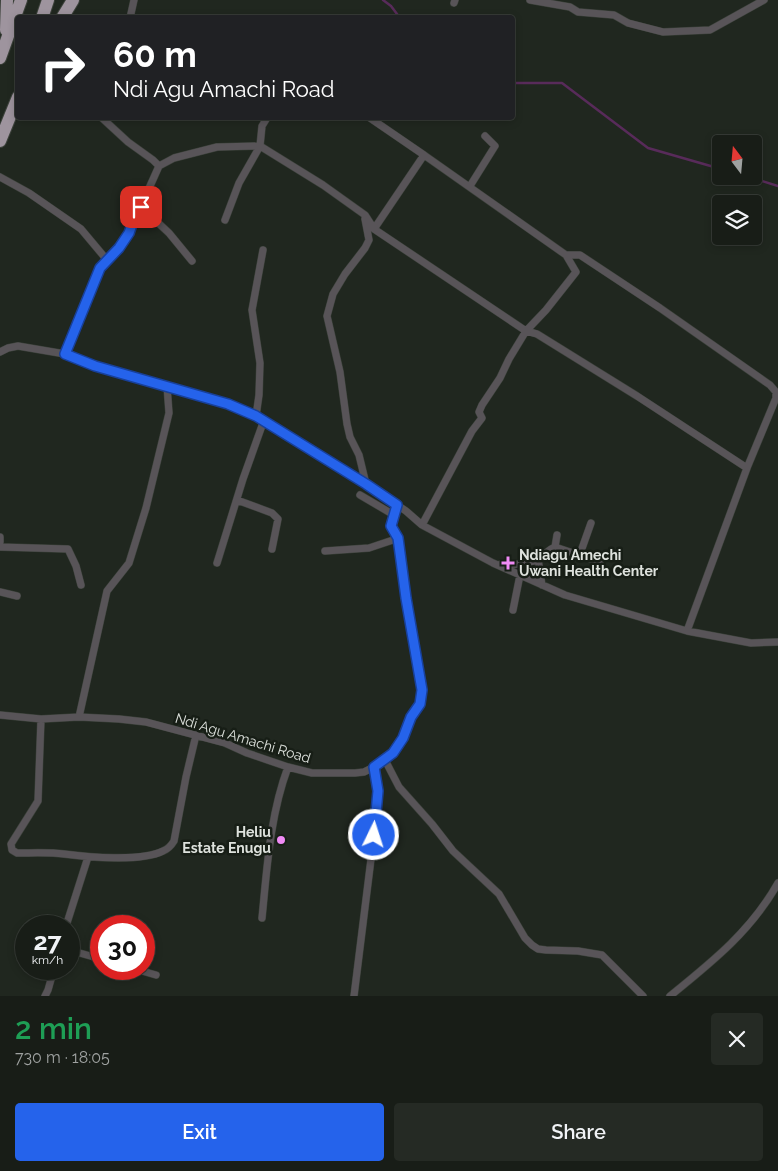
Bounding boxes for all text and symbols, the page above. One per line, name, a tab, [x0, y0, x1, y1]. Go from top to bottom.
text: 60 m	[113, 34, 197, 75]
icon: right	[30, 35, 95, 100]
text: Ndi Agu Amachi Road	[113, 76, 335, 102]
north arrow	[712, 135, 762, 185]
map controls	[712, 135, 762, 245]
pin	[120, 186, 162, 228]
icon: arrive	[127, 193, 155, 221]
button: layers	[712, 195, 762, 245]
place label: Ndiagu Amechi Uwani Health Center	[519, 547, 659, 579]
marker: Ndiagu Amechi Uwani Health Center	[501, 556, 515, 570]
street label: Ndi Agu Amachi Road	[173, 710, 313, 766]
position arrow	[347, 808, 399, 860]
place label: Heliu Estate Enugu	[182, 824, 271, 856]
marker: Heliu Estate Enugu	[275, 834, 287, 846]
speed limit sign: 30	[90, 915, 155, 980]
text: 27	[33, 926, 62, 956]
text: km/h	[32, 953, 63, 967]
text: 2 min	[15, 1011, 92, 1046]
button: close	[711, 1013, 763, 1065]
text: 730 m · 18:05	[15, 1048, 110, 1067]
button: Exit	[15, 1103, 384, 1161]
button: Share	[394, 1103, 763, 1161]

